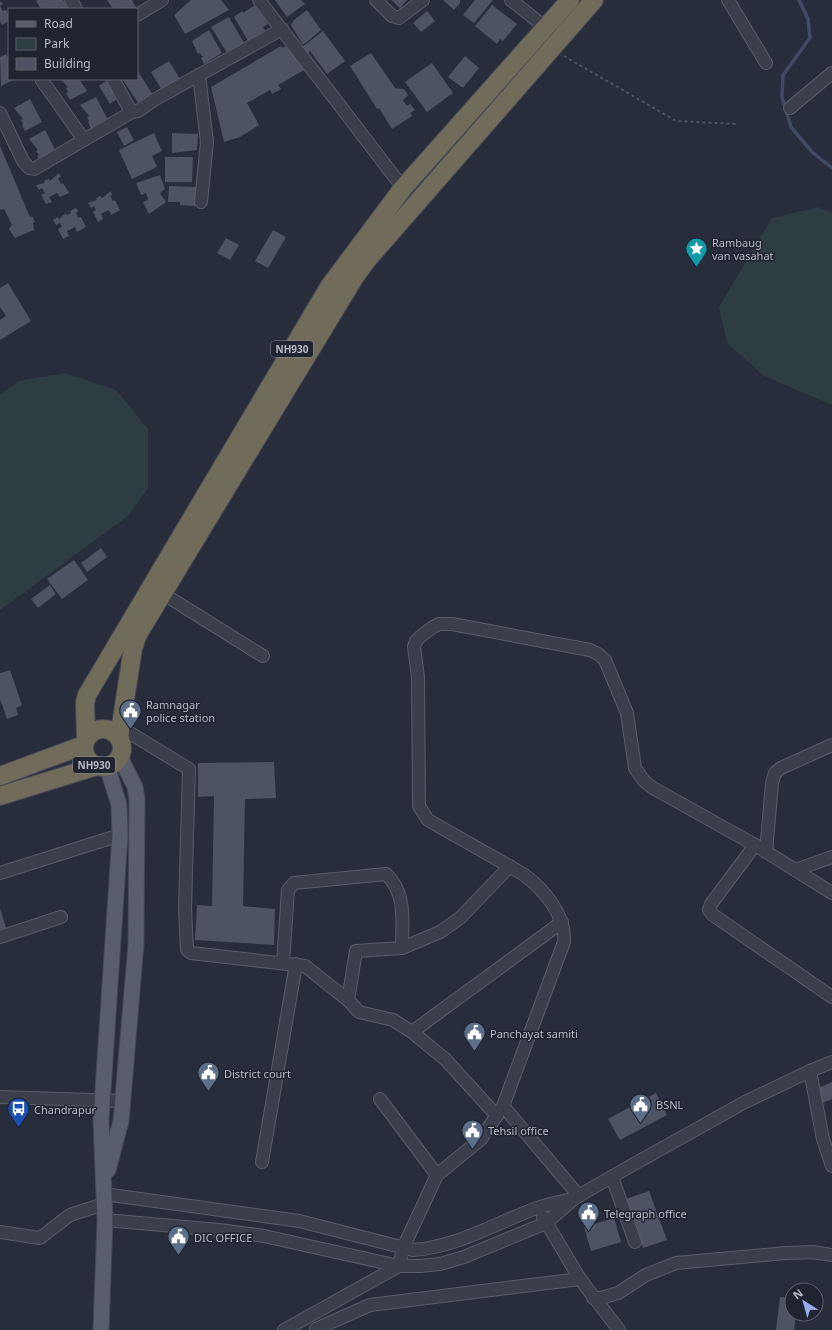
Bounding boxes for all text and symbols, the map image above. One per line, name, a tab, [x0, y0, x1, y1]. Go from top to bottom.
legend	[8, 8, 138, 80]
text: Road	[44, 15, 73, 32]
text: Park	[44, 35, 70, 52]
text: Building	[44, 55, 91, 72]
place icon: Rambaug van vasahat	[684, 235, 710, 268]
place label: Rambaug van vasahat	[712, 235, 774, 263]
road number: NH930	[271, 341, 313, 357]
public building icon: Ramnagar police station	[117, 697, 143, 730]
place label: Ramnagar police station	[146, 697, 215, 725]
road number: NH930	[73, 757, 115, 773]
public building icon: Panchayat samiti	[462, 1020, 488, 1053]
place label: Panchayat samiti	[490, 1026, 578, 1041]
public building icon: District court	[195, 1060, 221, 1093]
place label: District court	[224, 1066, 291, 1081]
public building icon: BSNL	[628, 1091, 654, 1124]
bus stop icon: Chandrapur	[5, 1096, 31, 1129]
place label: BSNL	[656, 1097, 684, 1112]
place label: Chandrapur	[34, 1102, 97, 1117]
public building icon: Tehsil office	[459, 1117, 485, 1150]
place label: Tehsil office	[488, 1123, 549, 1138]
public building icon: Telegraph office	[576, 1200, 602, 1233]
place label: Telegraph office	[604, 1206, 687, 1221]
public building icon: DIC OFFICE	[165, 1224, 191, 1257]
place label: DIC OFFICE	[194, 1230, 252, 1245]
north arrow	[784, 1282, 824, 1322]
text: N	[790, 1285, 806, 1302]

